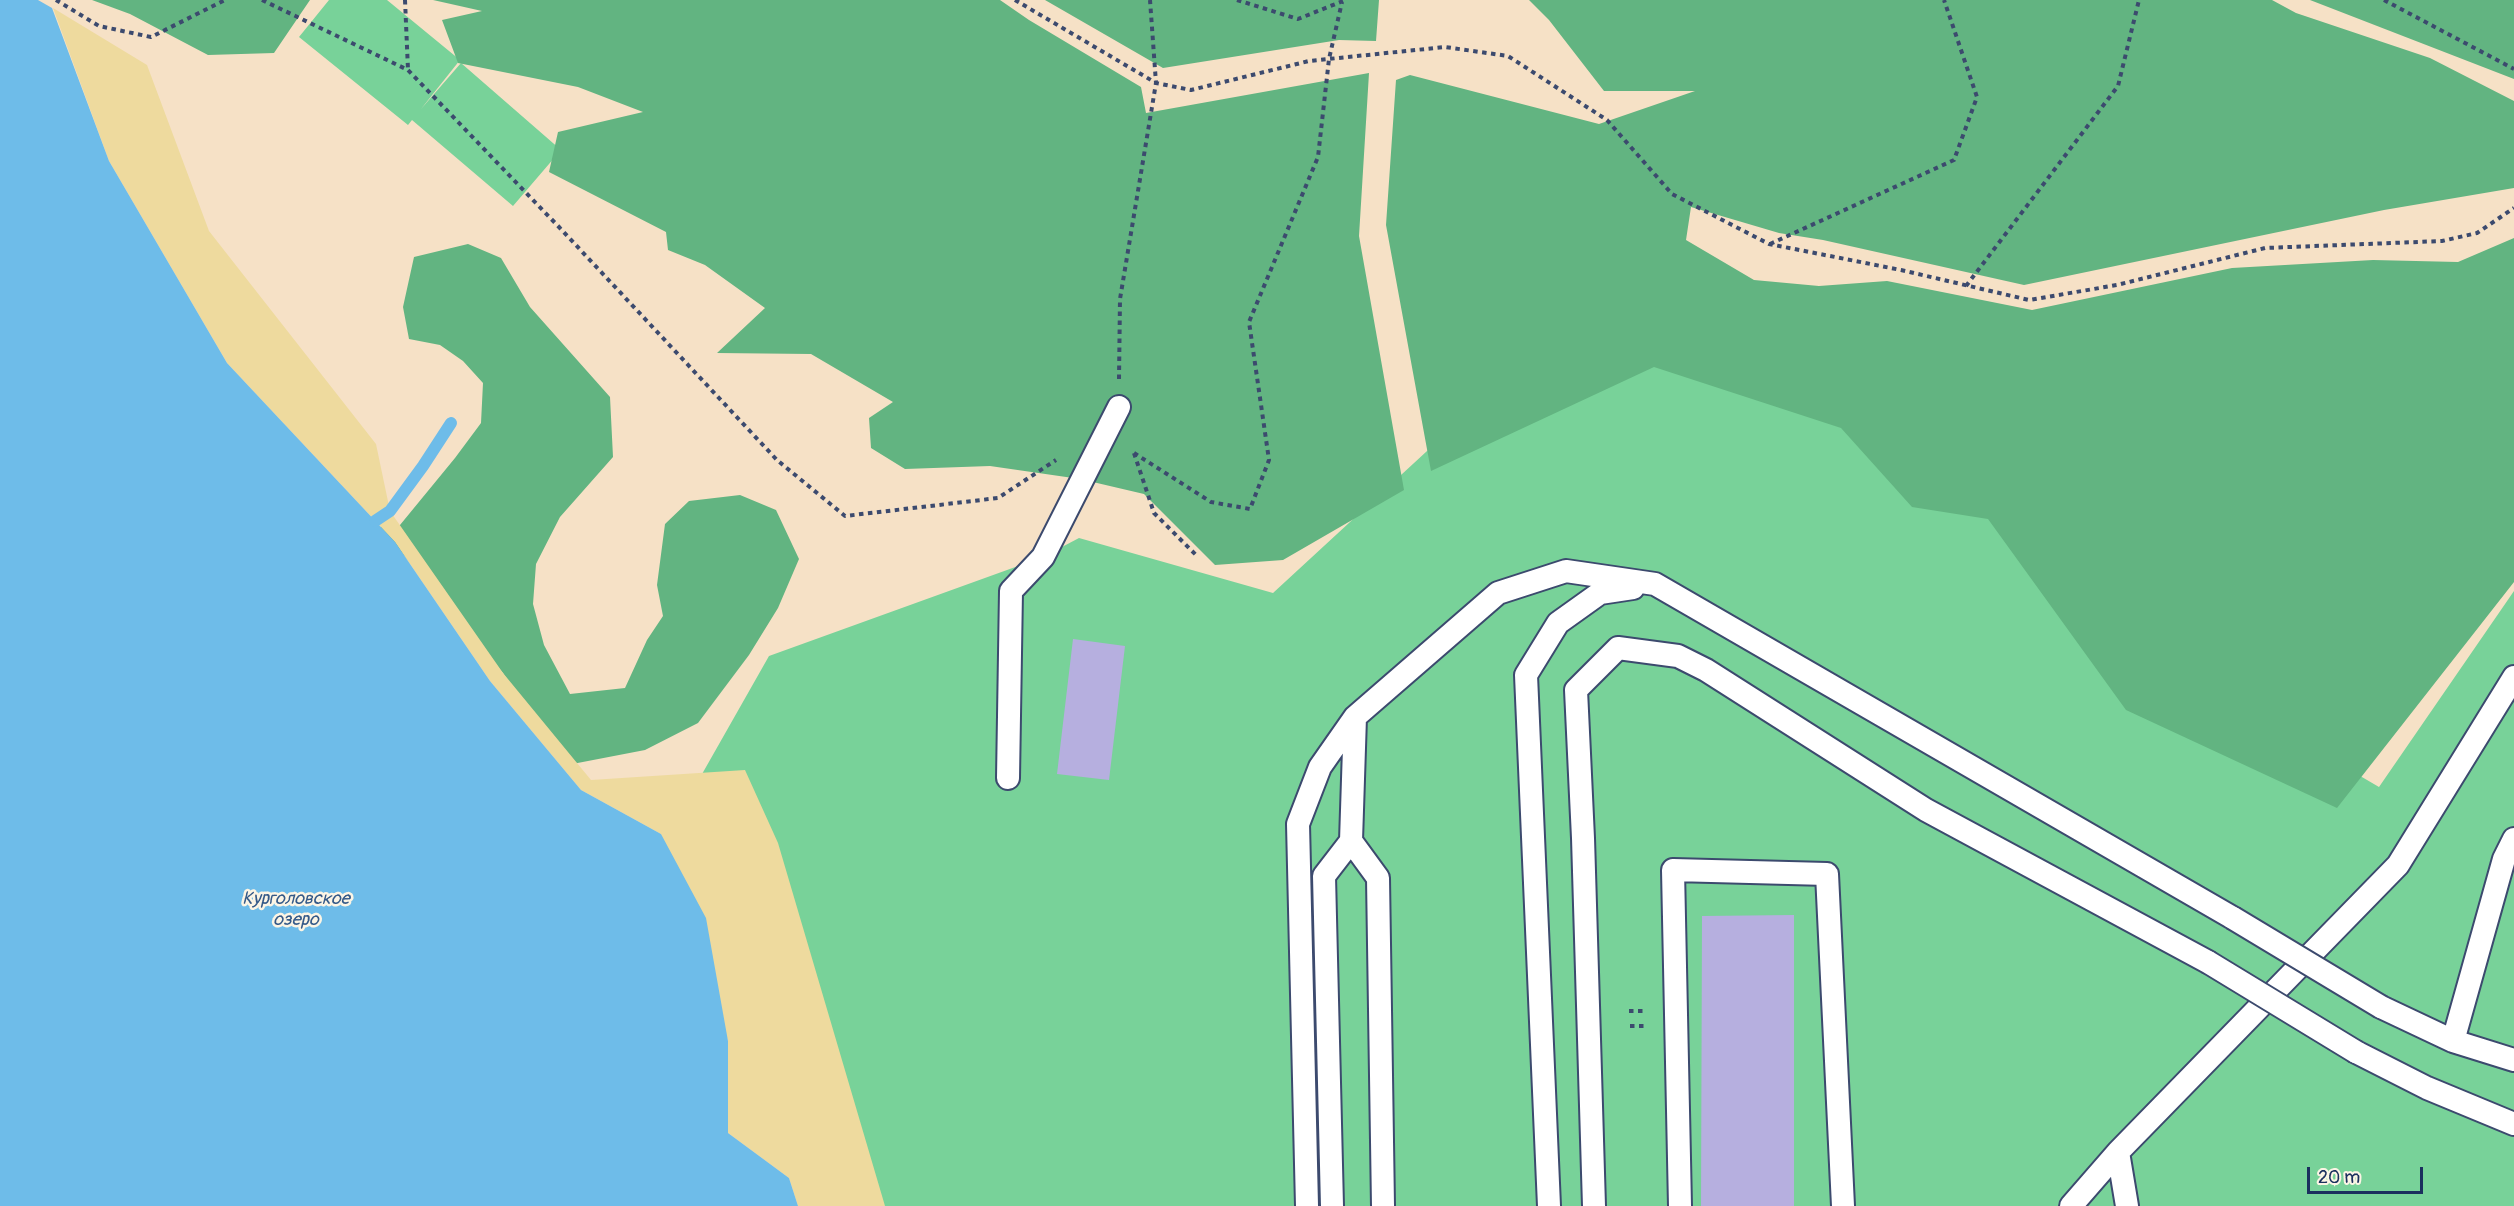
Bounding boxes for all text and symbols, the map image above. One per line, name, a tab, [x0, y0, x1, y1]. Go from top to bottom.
water label: Курголовское озеро	[242, 888, 350, 930]
scale bar	[2310, 1155, 2426, 1193]
text: 20 m	[2318, 1166, 2360, 1189]

